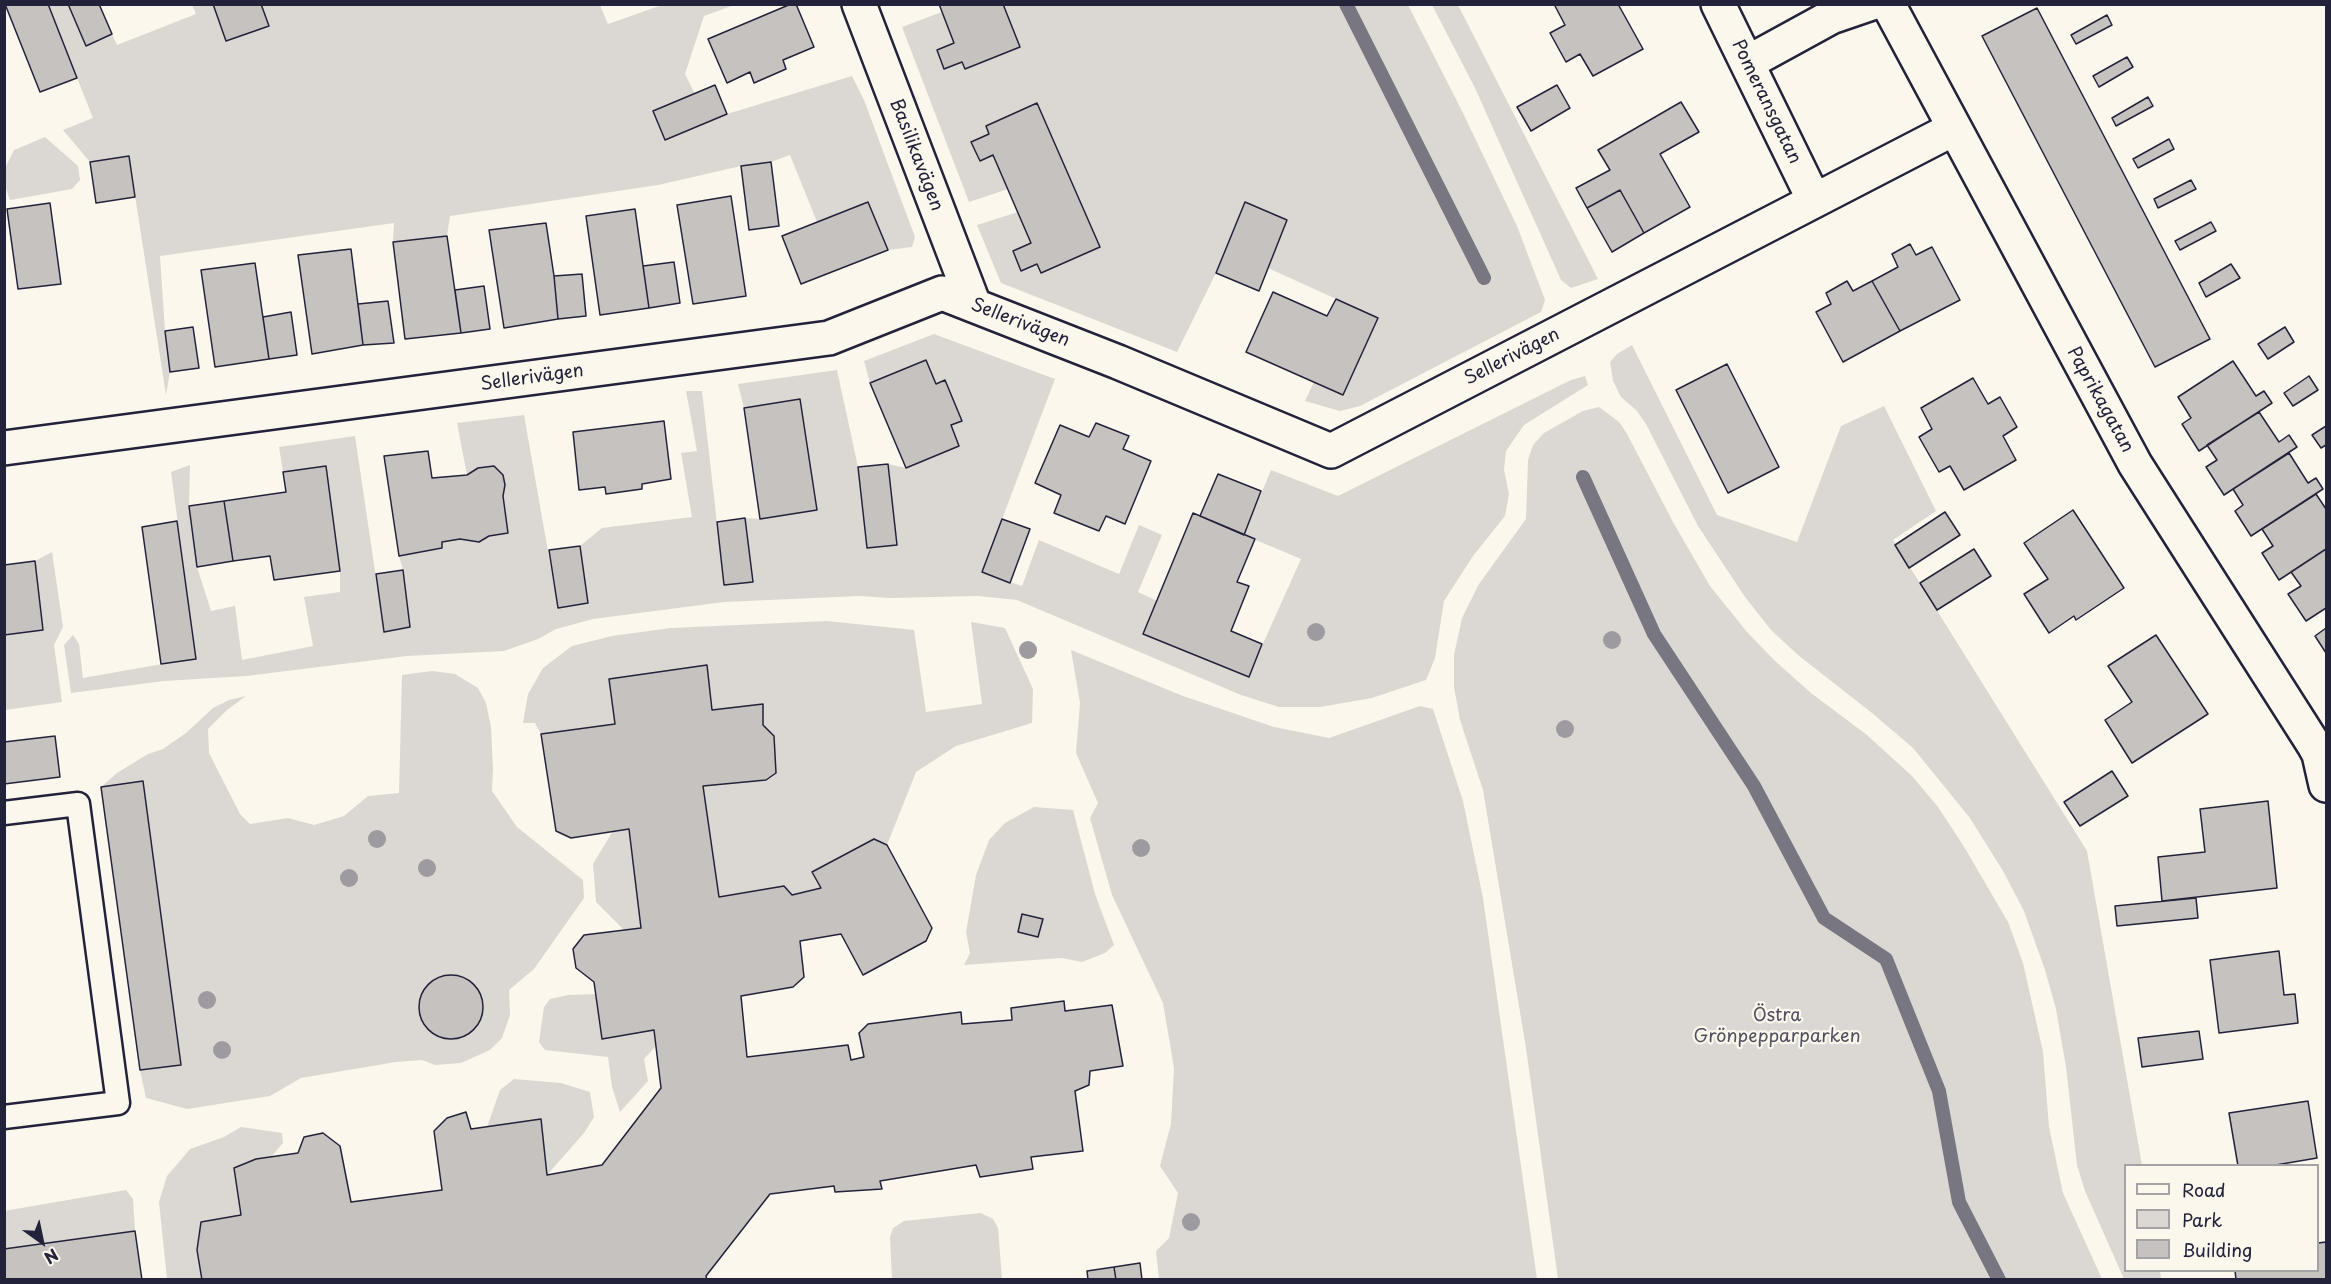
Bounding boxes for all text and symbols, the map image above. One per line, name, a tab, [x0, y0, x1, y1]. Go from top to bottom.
street label: Pomeransgatan	[1727, 36, 1805, 168]
street label: Basilikavägen	[885, 96, 947, 214]
street label: Sellerivägen	[968, 294, 1072, 352]
street label: Sellerivägen	[1461, 324, 1563, 390]
street label: Paprikagatan	[2062, 343, 2138, 457]
street label: Sellerivägen	[479, 360, 585, 396]
park label: Östra Grönpepparparken	[1694, 1005, 1860, 1048]
legend	[2124, 1164, 2319, 1272]
text: Road	[2182, 1176, 2226, 1203]
text: Park	[2182, 1206, 2222, 1233]
north arrow	[12, 1212, 72, 1272]
text: Building	[2182, 1236, 2252, 1263]
text: N	[40, 1244, 64, 1271]

